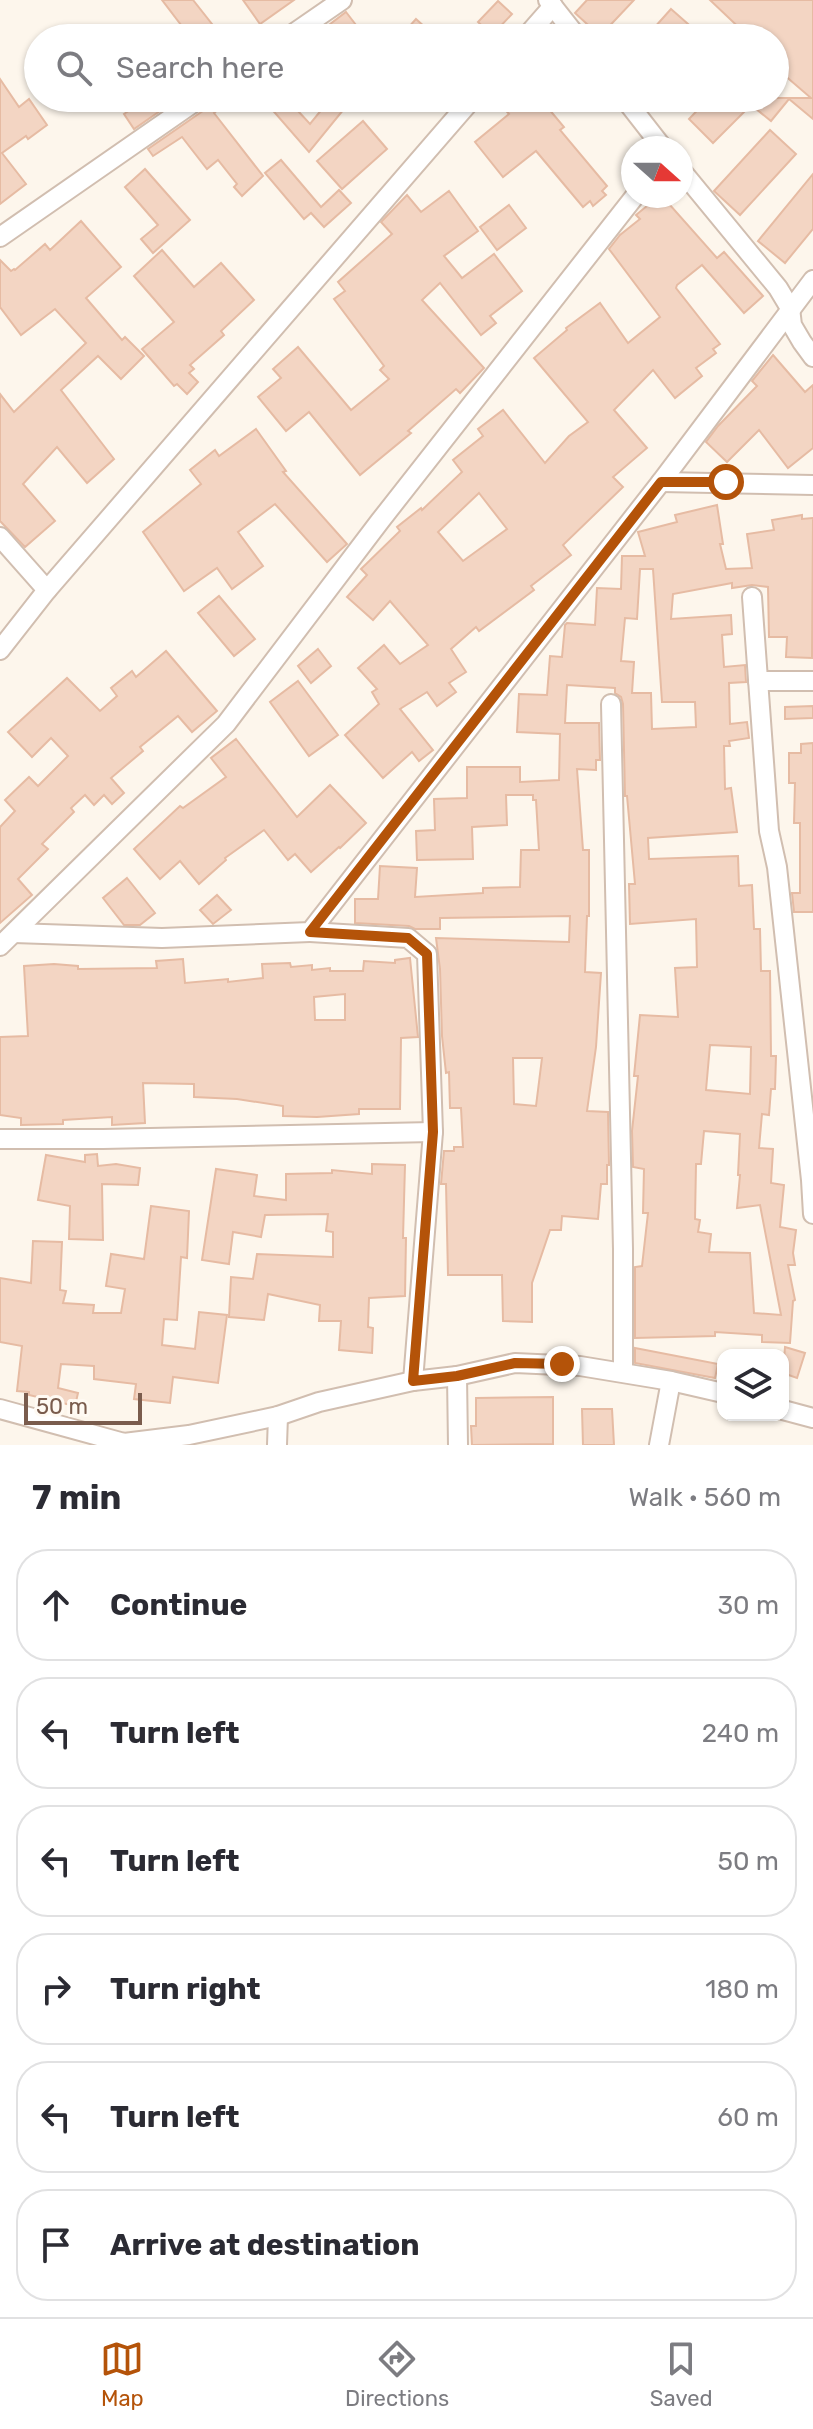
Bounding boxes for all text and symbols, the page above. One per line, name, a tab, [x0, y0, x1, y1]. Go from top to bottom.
search box	[24, 24, 789, 112]
icon: search	[52, 46, 96, 90]
text: Search here	[116, 50, 284, 86]
north arrow	[621, 136, 693, 208]
route start	[708, 464, 744, 500]
route end	[544, 1346, 580, 1382]
map controls	[717, 1349, 789, 1421]
button: layers	[717, 1349, 789, 1421]
scale bar	[24, 1389, 142, 1425]
text: 50 m	[36, 1393, 88, 1420]
text: 7 min	[32, 1477, 121, 1518]
text: Walk · 560 m	[628, 1482, 781, 1513]
icon: ahead	[34, 1583, 78, 1627]
text: Continue	[110, 1587, 247, 1623]
text: 30 m	[717, 1590, 779, 1621]
icon: left	[34, 1711, 78, 1755]
text: Turn left	[110, 1715, 240, 1751]
text: 240 m	[702, 1718, 779, 1749]
icon: left	[34, 1839, 78, 1883]
text: Turn left	[110, 1843, 240, 1879]
text: 50 m	[718, 1846, 779, 1877]
icon: right	[34, 1967, 78, 2011]
text: Turn right	[110, 1971, 261, 2007]
text: 180 m	[705, 1974, 779, 2005]
icon: left	[34, 2095, 78, 2139]
text: Turn left	[110, 2099, 240, 2135]
text: 60 m	[717, 2102, 779, 2133]
icon: arrive	[34, 2223, 78, 2267]
text: Arrive at destination	[110, 2227, 420, 2263]
tab: Map	[100, 2337, 144, 2412]
tab: Directions	[345, 2337, 449, 2412]
tab: Saved	[650, 2337, 713, 2412]

